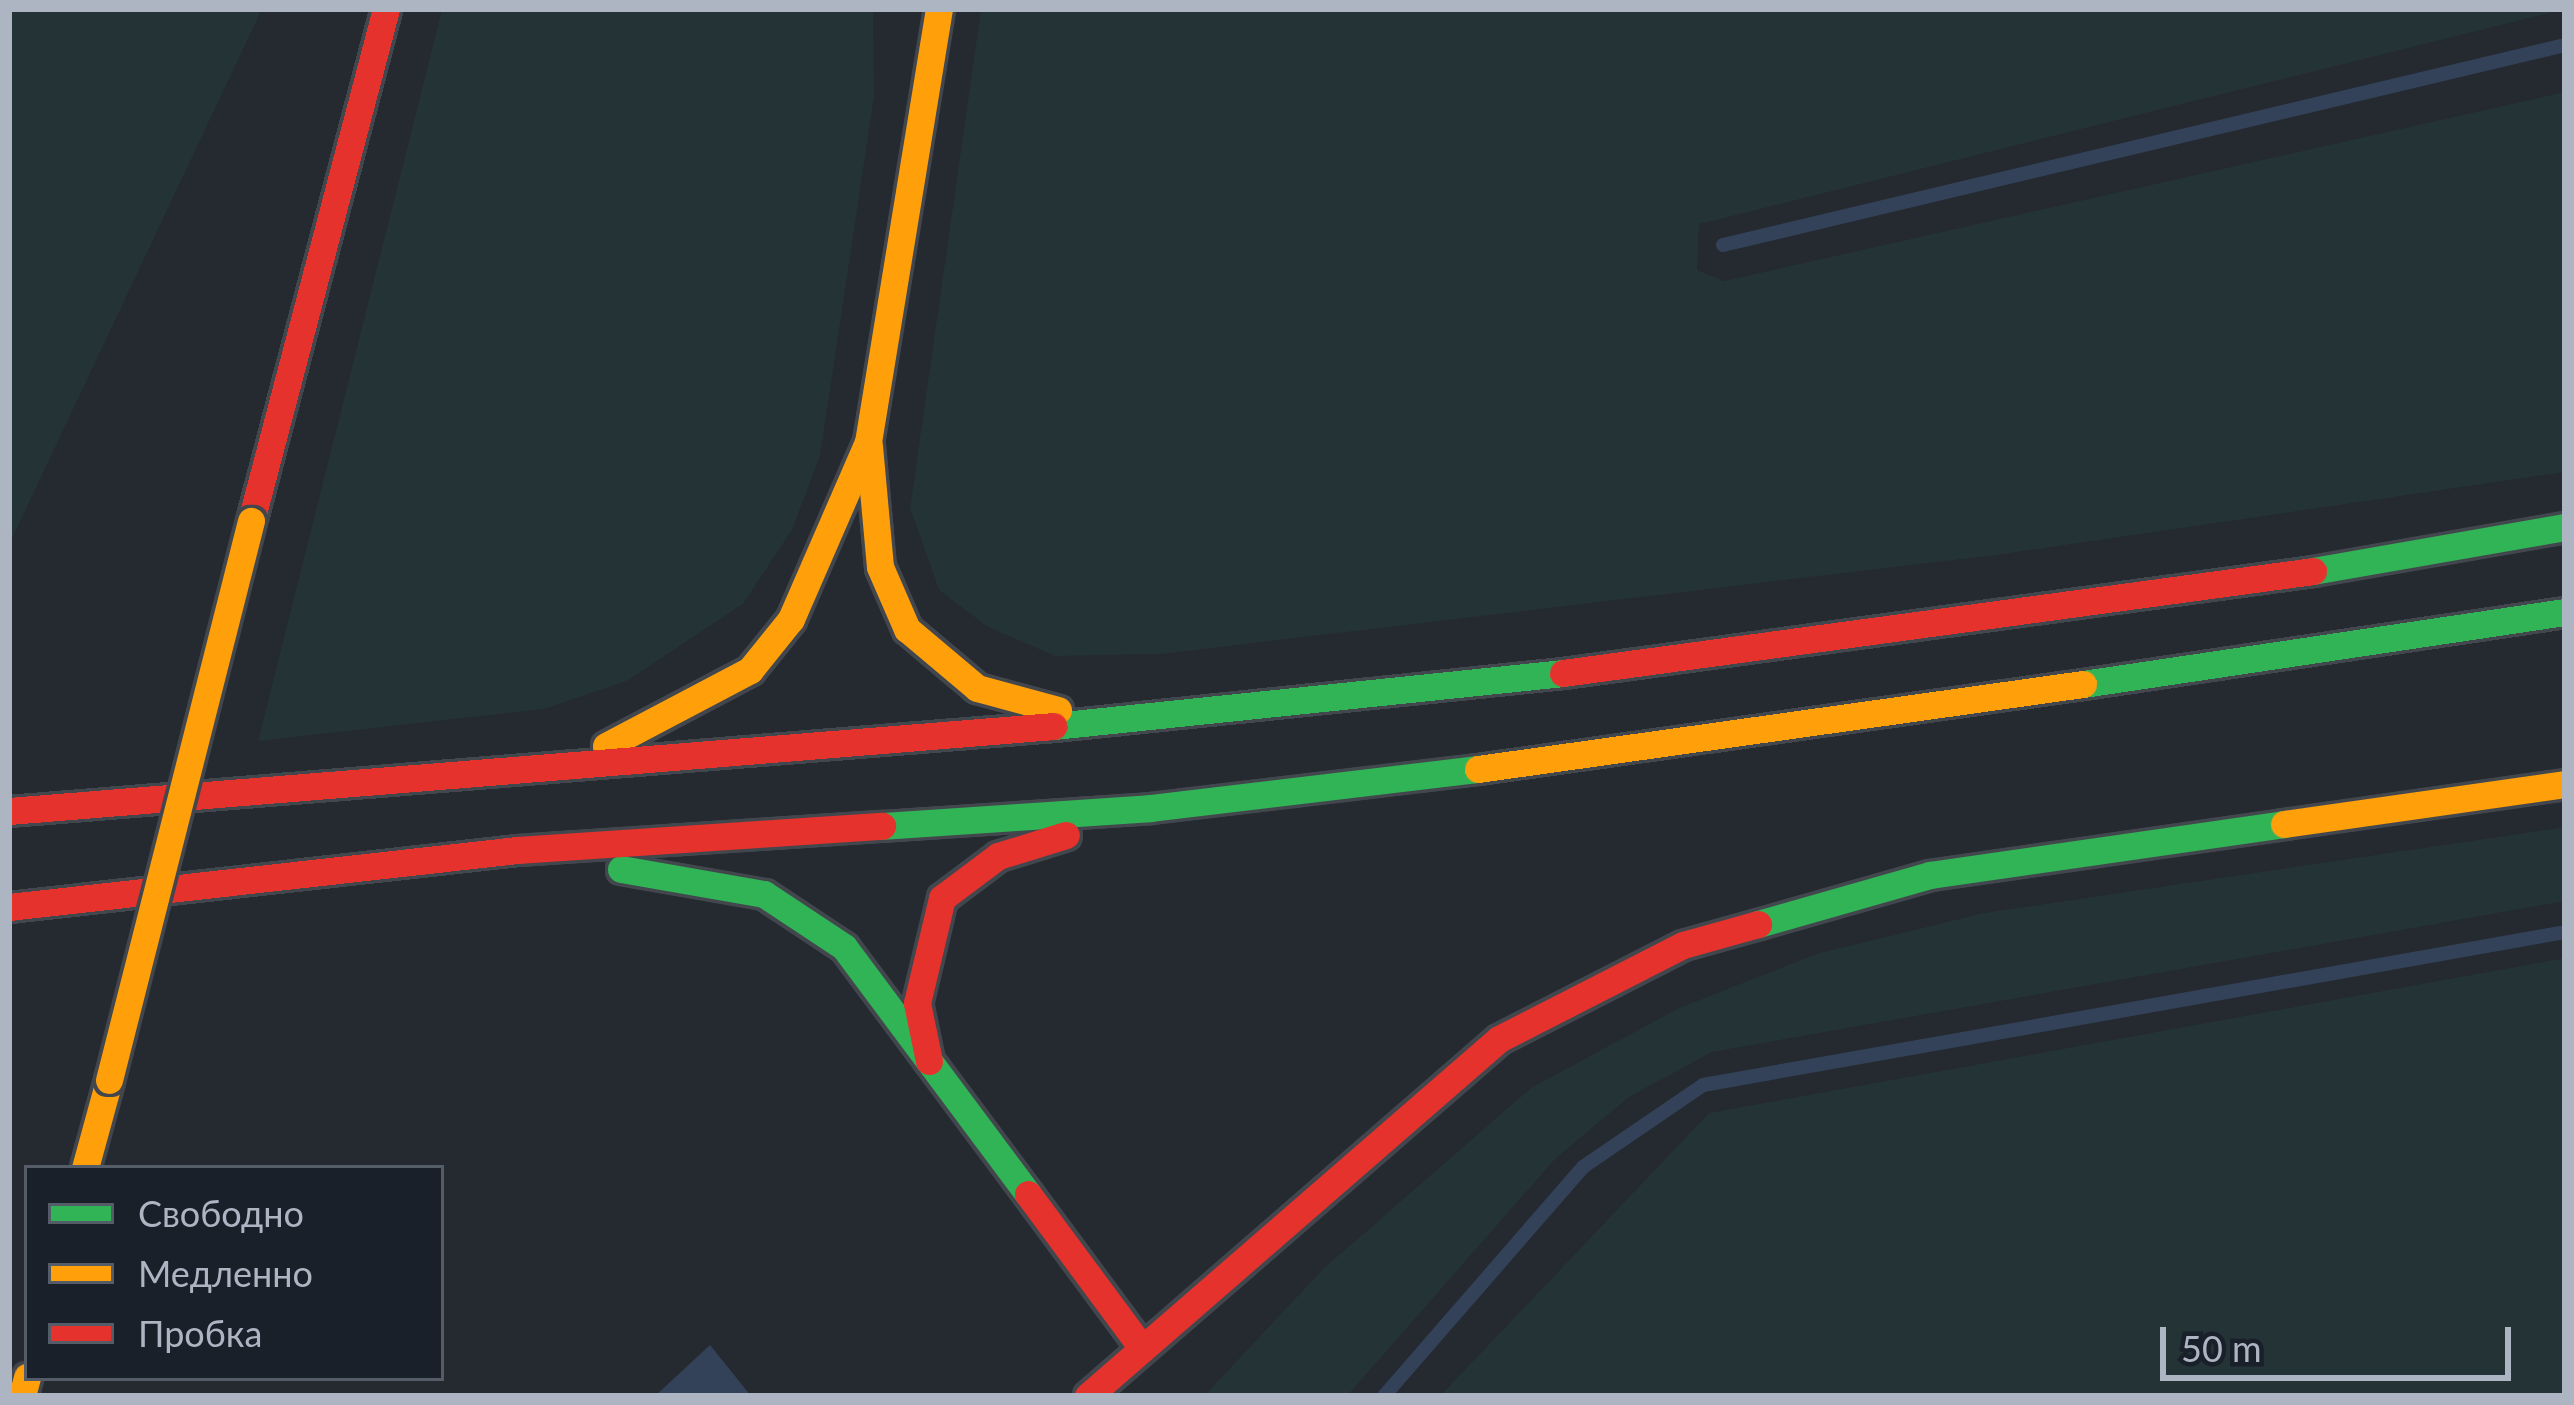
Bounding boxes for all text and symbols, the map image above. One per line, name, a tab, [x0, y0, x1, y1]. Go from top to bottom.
legend	[24, 1165, 444, 1381]
text: Свободно	[138, 1191, 304, 1235]
text: Медленно	[138, 1251, 313, 1295]
scale bar	[2166, 1303, 2517, 1377]
text: Пробка	[138, 1311, 262, 1355]
text: 50 m	[2181, 1326, 2262, 1370]

